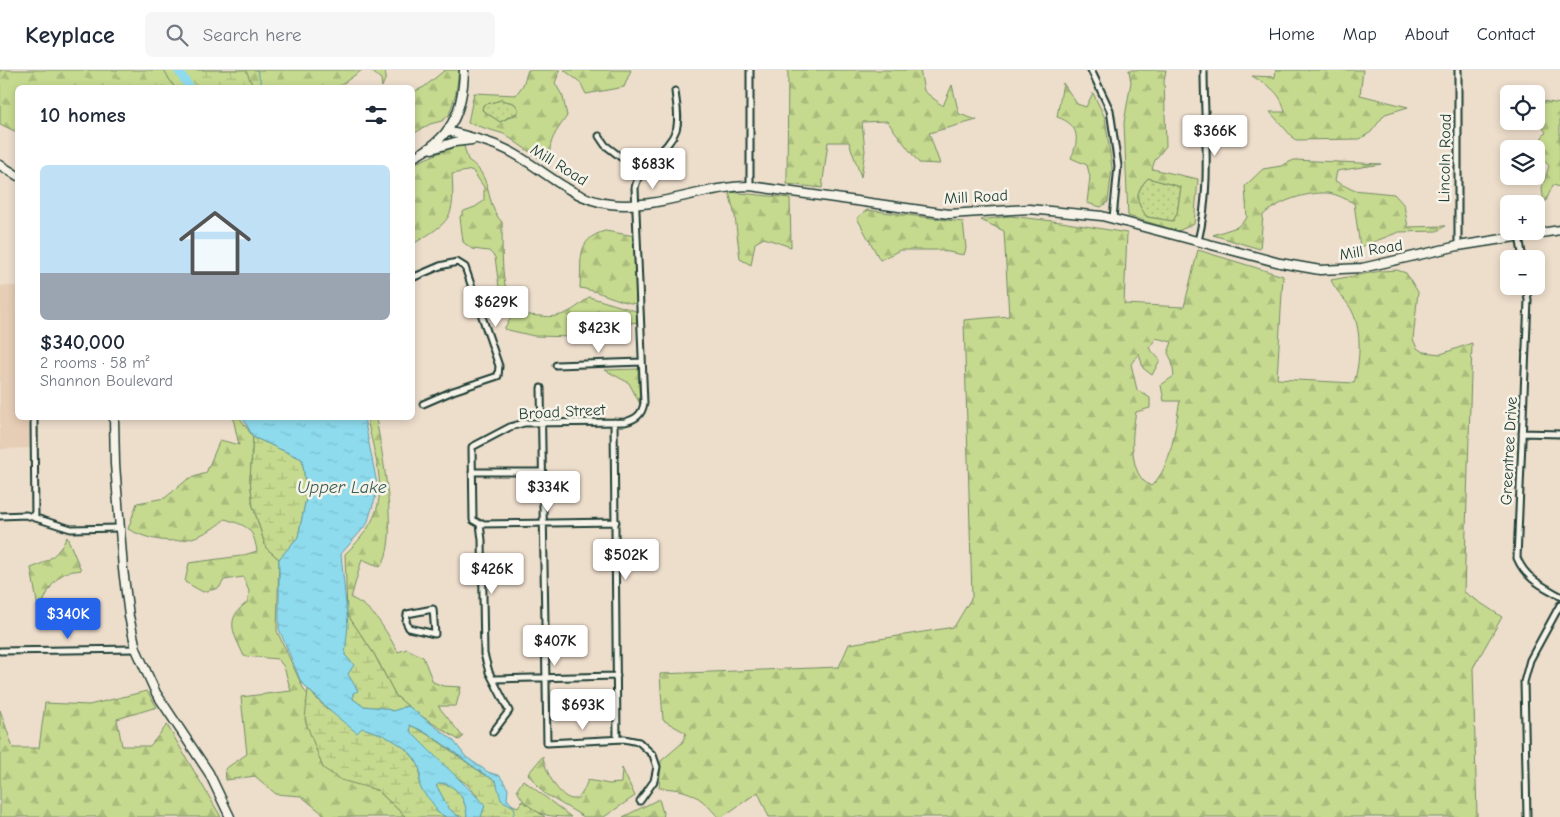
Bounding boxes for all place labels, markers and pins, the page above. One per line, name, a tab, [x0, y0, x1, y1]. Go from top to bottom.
pin: $366K	[1180, 114, 1250, 157]
pin: $683K	[618, 148, 688, 190]
pin: $629K	[461, 286, 531, 328]
pin: $423K	[564, 312, 634, 354]
pin: $334K	[513, 470, 583, 513]
pin: $502K	[591, 538, 661, 581]
pin: $426K	[457, 552, 527, 595]
pin: $340K	[33, 598, 103, 640]
pin: $407K	[520, 624, 590, 667]
pin: $693K	[548, 688, 618, 731]

